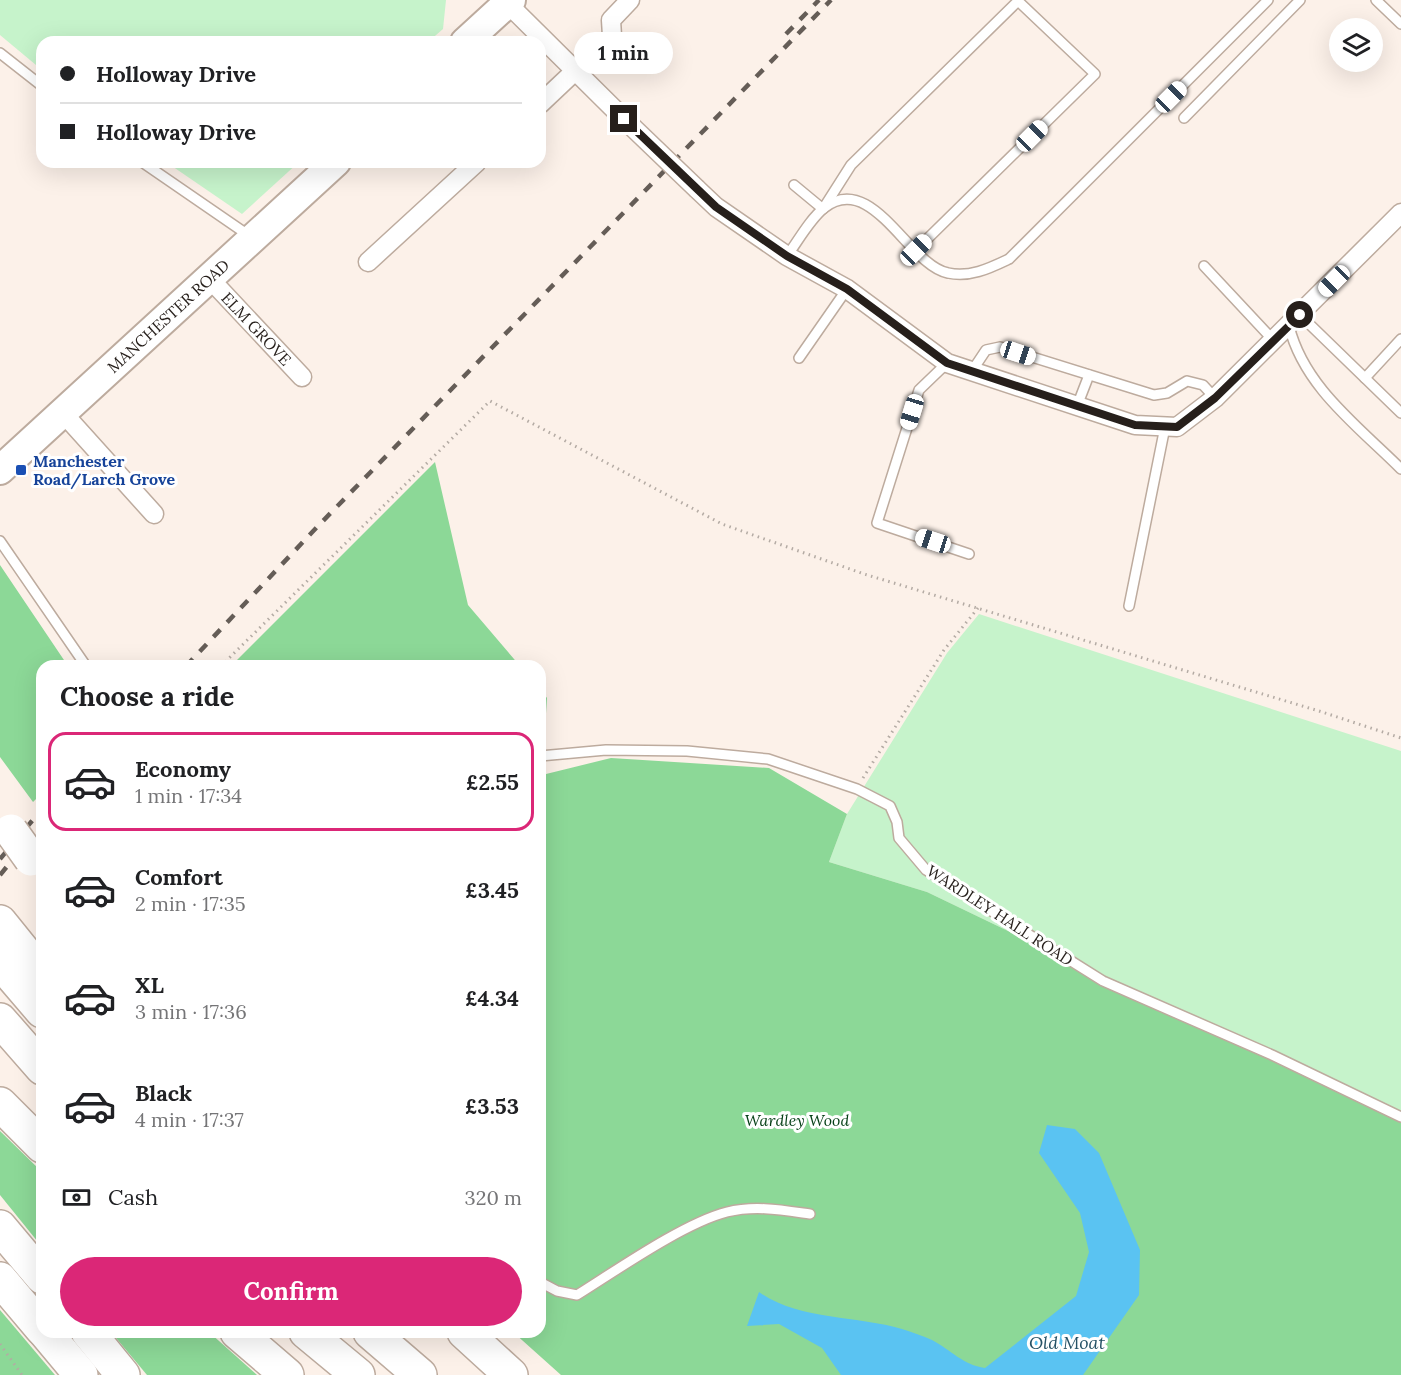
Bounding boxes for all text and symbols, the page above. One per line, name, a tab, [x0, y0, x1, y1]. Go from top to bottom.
map controls	[1329, 18, 1383, 72]
button: layers	[1329, 18, 1383, 72]
callout: 1 min	[574, 32, 674, 74]
text: 1 min	[598, 40, 649, 65]
text: Holloway Drive	[96, 60, 256, 88]
car	[1152, 78, 1190, 116]
route end	[610, 105, 637, 132]
car	[1013, 117, 1051, 155]
text: Holloway Drive	[96, 118, 256, 146]
car	[897, 231, 935, 269]
street label: MANCHESTER ROAD	[103, 255, 233, 377]
car	[1315, 262, 1353, 300]
street label: ELM GROVE	[217, 288, 296, 369]
route start	[1286, 301, 1313, 328]
car	[998, 339, 1038, 367]
car	[898, 392, 926, 432]
place label: Manchester Road/Larch Grove	[33, 451, 175, 490]
marker: Manchester Road/Larch Grove	[14, 463, 28, 477]
car	[913, 527, 953, 555]
text: Choose a ride	[60, 679, 234, 713]
icon: car	[63, 755, 117, 809]
text: Economy	[135, 755, 231, 783]
text: £2.55	[466, 768, 519, 796]
text: 1 min · 17:34	[135, 783, 242, 808]
street label: WARDLEY HALL ROAD	[923, 860, 1077, 970]
icon: car	[63, 863, 117, 917]
text: Comfort	[135, 863, 223, 891]
text: £3.45	[465, 876, 519, 904]
text: 2 min · 17:35	[135, 891, 246, 916]
icon: car	[63, 971, 117, 1025]
text: XL	[135, 971, 164, 999]
text: £4.34	[465, 984, 519, 1012]
text: 3 min · 17:36	[135, 999, 247, 1024]
icon: car	[63, 1079, 117, 1133]
text: Black	[135, 1079, 192, 1107]
text: £3.53	[465, 1092, 519, 1120]
text: 4 min · 17:37	[135, 1107, 244, 1132]
park label: Wardley Wood	[745, 1110, 849, 1130]
icon: cash	[60, 1181, 93, 1214]
text: Cash	[108, 1183, 158, 1211]
text: 320 m	[465, 1185, 522, 1210]
button: Confirm	[60, 1257, 522, 1326]
water label: Old Moat	[1029, 1331, 1105, 1354]

